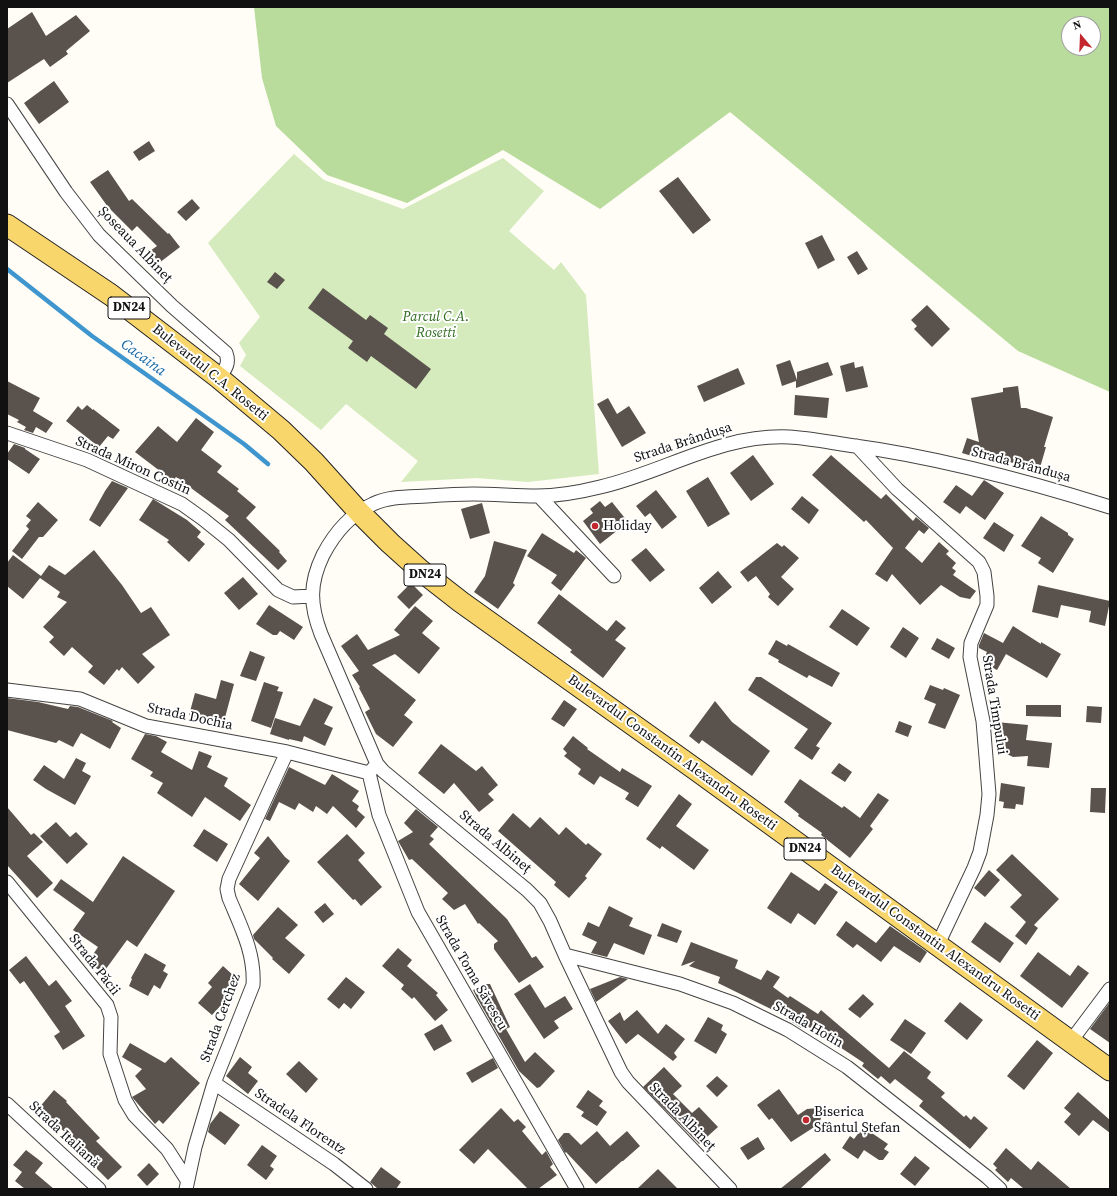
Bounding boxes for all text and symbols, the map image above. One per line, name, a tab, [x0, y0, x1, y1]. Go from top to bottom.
north arrow	[1061, 16, 1101, 56]
text: N	[1071, 17, 1083, 34]
street label: Șoseaua Albineț	[94, 203, 176, 287]
road number: DN24	[108, 297, 150, 319]
park label: Parcul C.A. Rosetti	[403, 309, 469, 342]
street label: Bulevardul C.A. Rosetti	[149, 321, 271, 425]
water label: Cacaina	[117, 336, 169, 380]
street label: Strada Brândușa	[632, 419, 734, 467]
street label: Strada Miron Costin	[73, 433, 193, 499]
street label: Strada Brândușa	[970, 444, 1072, 486]
place label: Holiday	[603, 518, 652, 534]
marker: Holiday	[590, 521, 600, 531]
road number: DN24	[404, 564, 446, 586]
street label: Strada Timpului	[978, 654, 1010, 756]
street label: Bulevardul Constantin Alexandru Rosetti	[564, 671, 780, 835]
street label: Strada Dochia	[146, 700, 234, 734]
street label: Strada Albineț	[456, 807, 534, 877]
road number: DN24	[784, 838, 826, 860]
street label: Bulevardul Constantin Alexandru Rosetti	[827, 861, 1043, 1025]
street label: Strada Toma Săvescu	[431, 913, 511, 1033]
street label: Strada Păcii	[65, 931, 123, 999]
street label: Strada Cerchez	[197, 971, 245, 1065]
street label: Strada Hotin	[770, 998, 846, 1052]
street label: Strada Albineț	[645, 1079, 719, 1155]
street label: Stradela Florentz	[251, 1085, 349, 1159]
street label: Strada Italiană	[25, 1098, 103, 1172]
place label: Biserica Sfântul Ștefan	[814, 1104, 901, 1136]
marker: Biserica Sfântul Ștefan	[801, 1115, 811, 1125]

